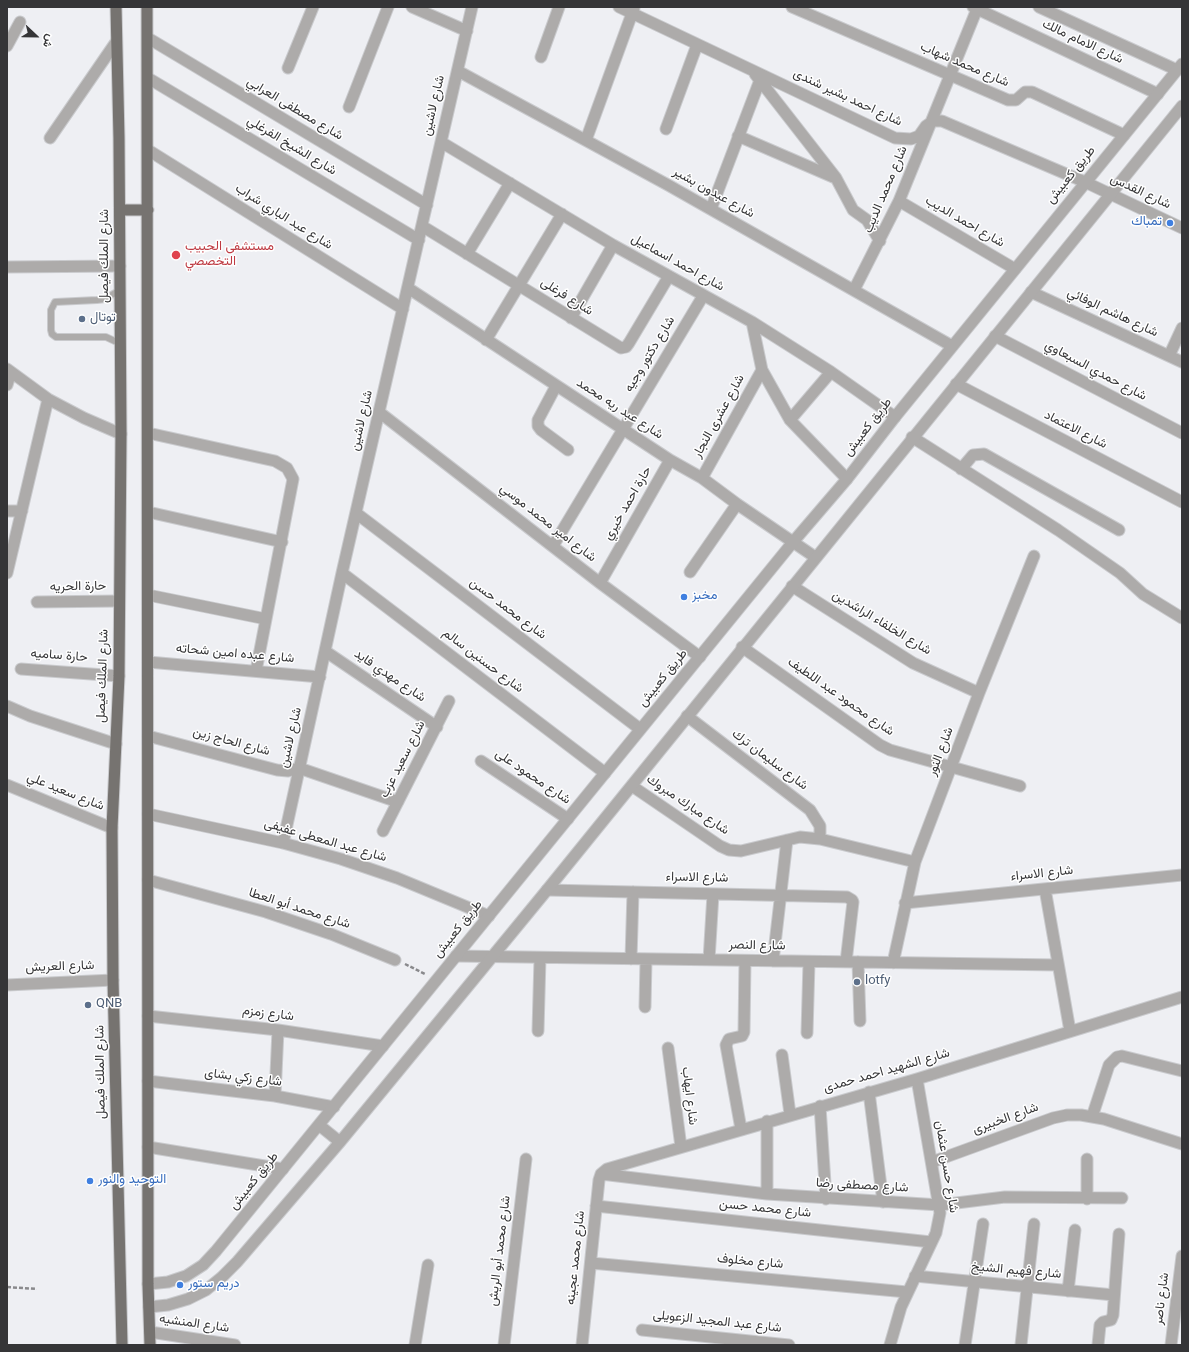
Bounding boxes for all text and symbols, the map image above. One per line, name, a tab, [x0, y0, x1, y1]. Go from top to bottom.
north arrow	[16, 16, 56, 56]
street label: شارع الامام مالك	[1039, 17, 1125, 69]
text: ش	[37, 31, 58, 50]
street label: شارع محمد شهاب	[917, 40, 1011, 92]
street label: شارع احمد بشير شندى	[790, 67, 904, 131]
street label: شارع لاشين	[420, 74, 450, 138]
street label: شارع مصطفى العرابي	[243, 75, 345, 145]
street label: شارع الشيخ الفرغلي	[243, 114, 339, 180]
street label: شارع محمد الديب	[862, 144, 912, 236]
street label: طريق كعبيش	[1044, 144, 1100, 208]
street label: شارع عبدون بشير	[669, 165, 757, 223]
street label: شارع القدس	[1107, 172, 1173, 214]
street label: شارع عبد الباري شراب	[231, 182, 335, 254]
street label: شارع احمد الديب	[922, 194, 1006, 252]
street label: شارع الملك فيصل	[98, 209, 114, 303]
place label: تمباك	[1131, 215, 1162, 231]
marker: تمباك	[1165, 218, 1175, 228]
street label: شارع احمد اسماعيل	[628, 232, 726, 296]
place label: مستشفى الحبيب التخصصي	[185, 240, 274, 271]
marker: مستشفى الحبيب التخصصي	[170, 249, 182, 261]
street label: شارع فرغلى	[537, 276, 595, 320]
street label: شارع هاشم الوفائي	[1064, 286, 1160, 342]
place label: توتال	[90, 311, 116, 327]
marker: توتال	[77, 314, 87, 324]
street label: شارع دكتور وجيه	[622, 314, 680, 396]
street label: شارع حمدي السبعاوي	[1041, 338, 1149, 406]
street label: شارع عشرى النجار	[691, 373, 749, 461]
street label: شارع عبد ريه محمد	[573, 376, 665, 444]
street label: شارع لاشين	[348, 389, 378, 453]
street label: طريق كعبيش	[841, 396, 897, 460]
street label: شارع الاعتماد	[1041, 408, 1109, 454]
street label: حارة احمد خيري	[602, 464, 656, 544]
street label: شارع امير محمد موسي	[496, 481, 598, 567]
street label: شارع محمد حسن	[465, 576, 549, 644]
street label: حارة الحريه	[50, 580, 106, 596]
street label: شارع الخلفاء الراشدين	[829, 588, 933, 660]
place label: مخبز	[692, 589, 717, 605]
marker: مخبز	[679, 592, 689, 602]
street label: شارع حسنين سالم	[438, 626, 526, 698]
street label: شارع الملك فيصل	[95, 629, 113, 723]
street label: شارع عبده امين شحاته	[175, 642, 295, 668]
street label: حارة ساميه	[30, 647, 88, 667]
street label: شارع مهدي فايد	[350, 647, 428, 707]
street label: طريق كعبيش	[636, 647, 692, 711]
street label: شارع محمود عبد اللطيف	[784, 655, 896, 741]
street label: شارع لاشين	[277, 706, 307, 770]
street label: شارع سعيد عزب	[378, 719, 430, 801]
street label: شارع الحاج زين	[191, 725, 271, 761]
street label: شارع النور	[926, 725, 958, 779]
street label: شارع سليمان ترك	[728, 727, 810, 795]
street label: شارع محمود على	[491, 747, 573, 809]
street label: شارع سعيد علي	[24, 770, 106, 816]
street label: شارع مبارك مبروك	[643, 773, 731, 839]
street label: شارع عبد المعطى عفيفى	[262, 817, 388, 867]
street label: شارع الاسراء	[1010, 864, 1074, 886]
street label: شارع الاسراء	[666, 871, 728, 887]
street label: شارع محمد أبو العطا	[246, 886, 352, 934]
street label: طريق كعبيش	[431, 898, 487, 962]
street label: شارع النصر	[728, 939, 786, 955]
street label: شارع العريش	[25, 959, 95, 977]
place label: lotfy	[865, 974, 890, 990]
marker: lotfy	[852, 977, 862, 987]
place label: QNB	[96, 997, 122, 1013]
marker: QNB	[83, 1000, 93, 1010]
street label: شارع زمزم	[241, 1004, 295, 1026]
street label: شارع الملك فيصل	[93, 1025, 111, 1119]
street label: شارع الشهيد احمد حمدى	[822, 1046, 952, 1098]
street label: شارع ايهاب	[677, 1066, 699, 1126]
street label: شارع زكي بشاى	[203, 1067, 283, 1091]
street label: شارع الخبيرى	[971, 1101, 1041, 1139]
street label: شارع حسن عثمان	[930, 1120, 960, 1214]
street label: طريق كعبيش	[227, 1150, 283, 1214]
place label: التوحيد والنور	[98, 1173, 166, 1189]
marker: التوحيد والنور	[85, 1176, 95, 1186]
street label: شارع مصطفى رضا	[815, 1177, 909, 1197]
street label: شارع محمد أبو الريش	[486, 1195, 516, 1307]
street label: شارع محمد حسن	[718, 1197, 812, 1223]
street label: شارع محمد عجينه	[564, 1210, 590, 1306]
street label: شارع مخلوف	[716, 1252, 784, 1274]
street label: شارع فهيم الشيخ	[970, 1260, 1062, 1284]
street label: شارع ناصر	[1152, 1272, 1174, 1326]
place label: دريم ستور	[188, 1277, 240, 1293]
marker: دريم ستور	[175, 1280, 185, 1290]
street label: شارع عبد المجيد الزعويلى	[652, 1308, 782, 1338]
street label: شارع المنشيه	[158, 1312, 230, 1338]

